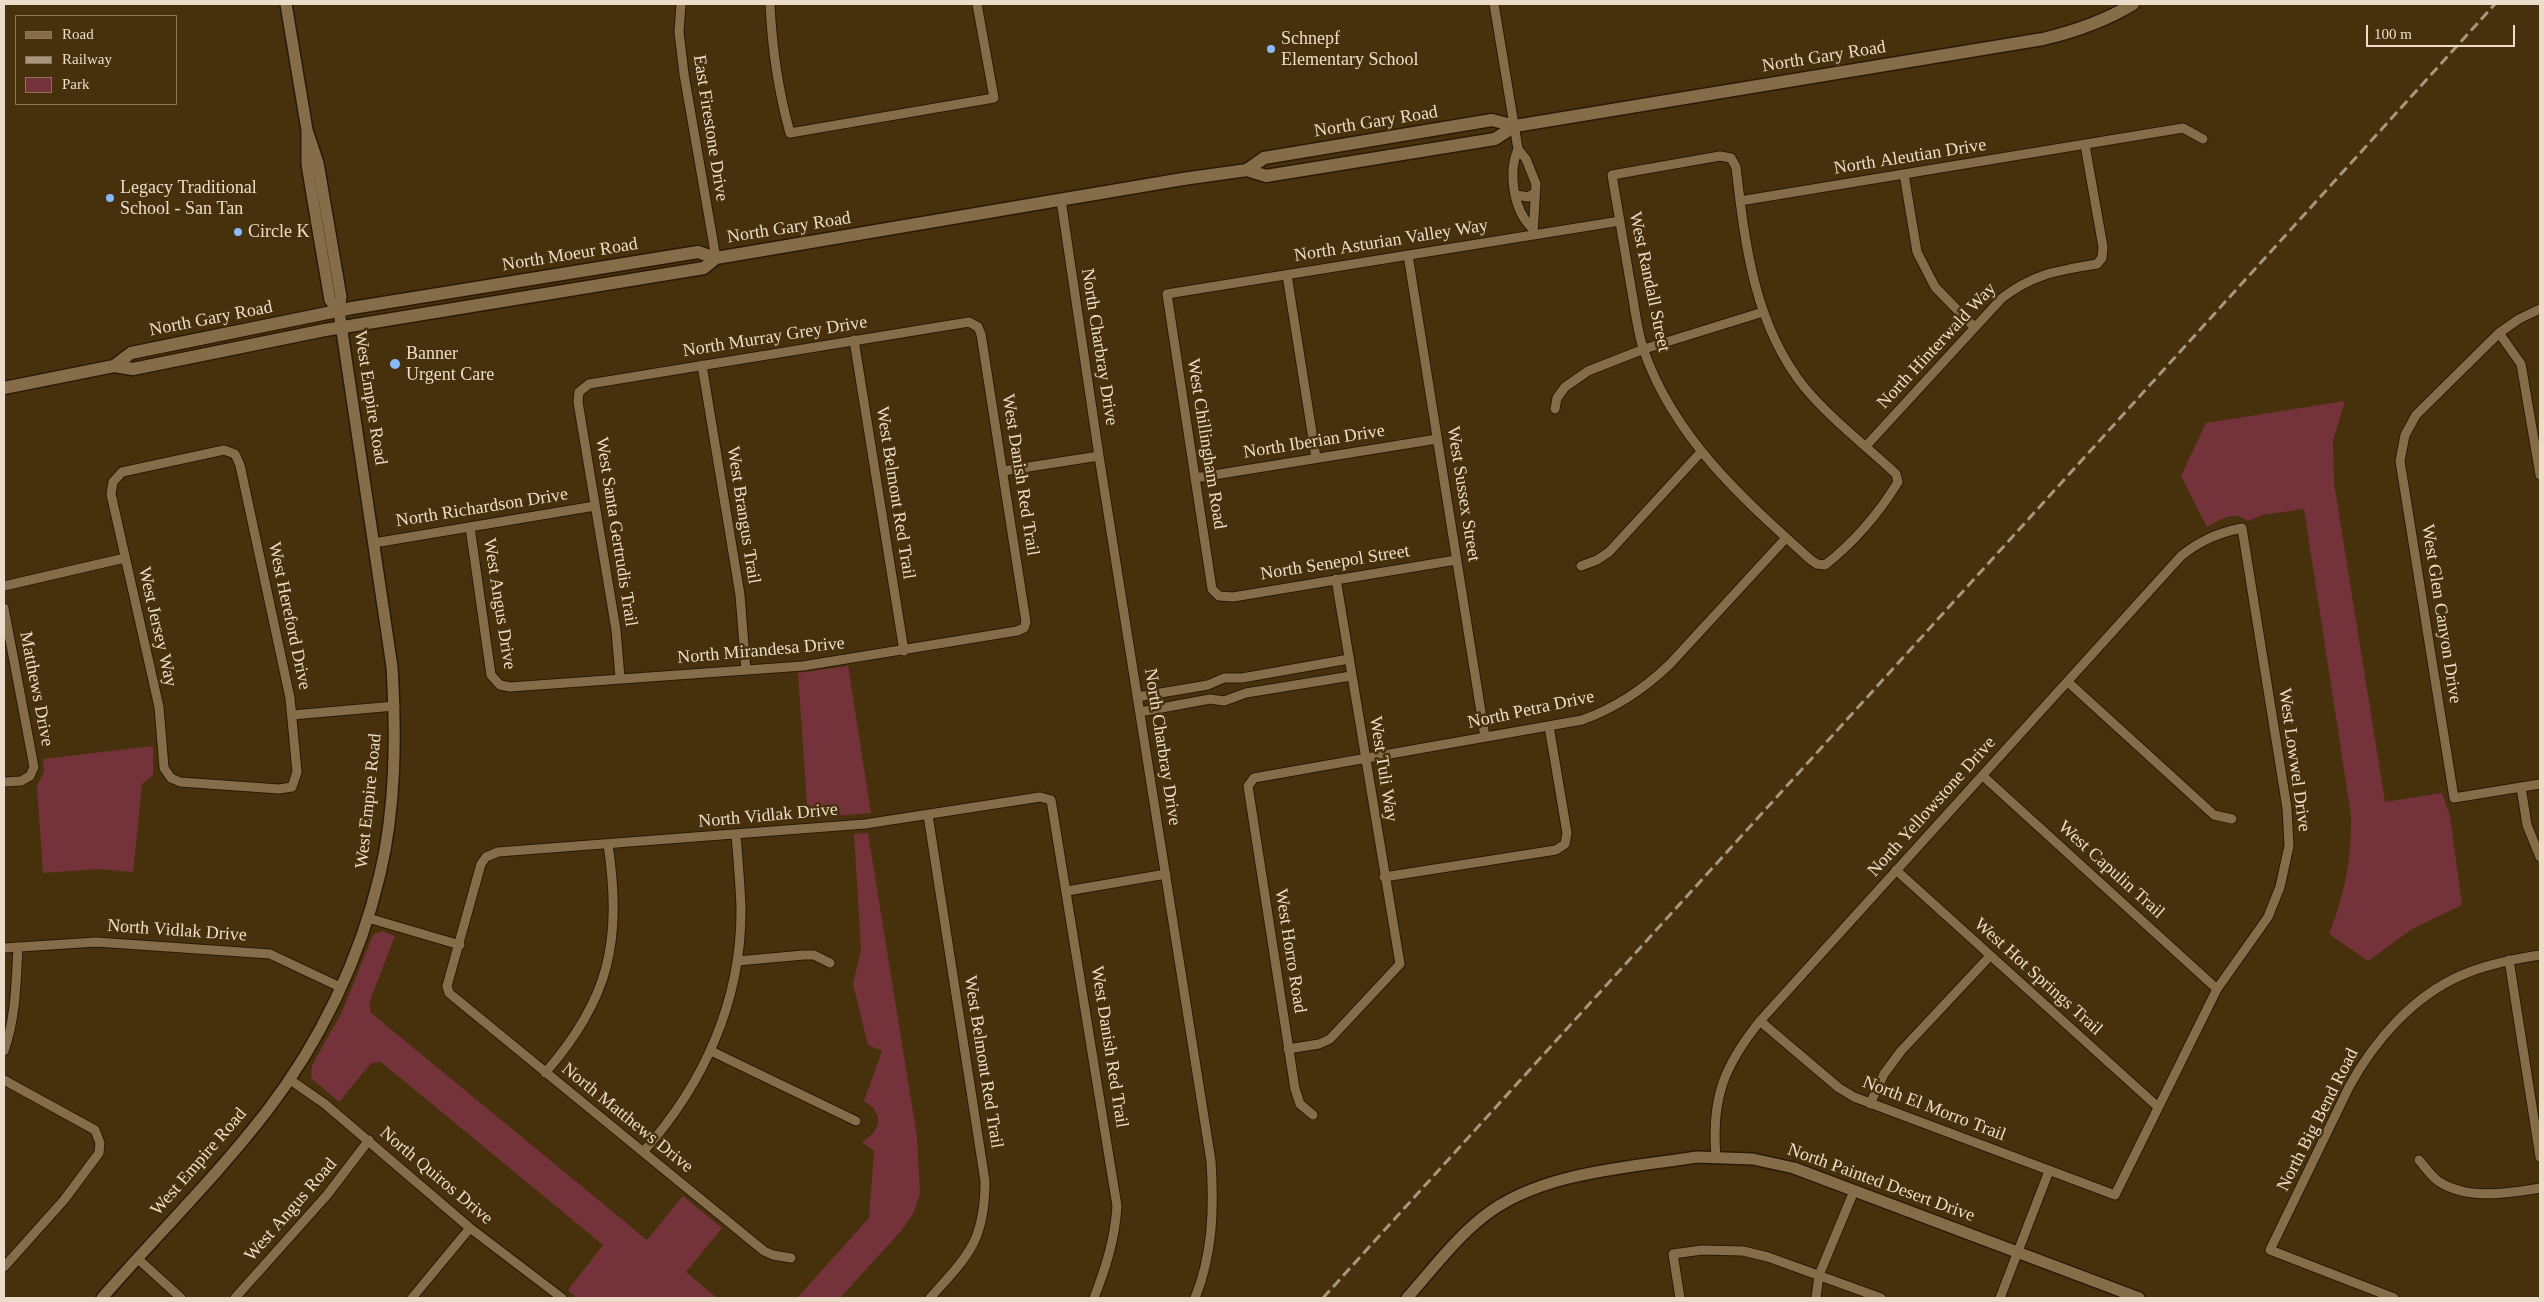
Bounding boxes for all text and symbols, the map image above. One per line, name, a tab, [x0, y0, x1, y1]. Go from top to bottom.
legend	[15, 15, 178, 105]
scale bar	[2369, 15, 2518, 47]
text: Road	[62, 26, 94, 42]
text: 100 m	[2374, 26, 2412, 42]
place label: Schnepf Elementary School	[1281, 28, 1418, 70]
street label: North Gary Road	[1761, 37, 1887, 77]
marker: Schnepf Elementary School	[1265, 43, 1277, 55]
text: Railway	[62, 51, 112, 67]
street label: East Firestone Drive	[688, 53, 732, 203]
text: Park	[62, 76, 90, 92]
street label: North Gary Road	[1313, 102, 1439, 142]
street label: North Aleutian Drive	[1832, 134, 1988, 180]
place label: Legacy Traditional School - San Tan	[120, 177, 257, 220]
marker: Legacy Traditional School - San Tan	[104, 192, 116, 204]
street label: North Gary Road	[726, 208, 852, 248]
street label: West Randall Street	[1624, 210, 1674, 354]
street label: North Asturian Valley Way	[1293, 215, 1489, 267]
place label: Circle K	[248, 221, 309, 243]
marker: Circle K	[232, 226, 244, 238]
street label: North Moeur Road	[501, 234, 639, 276]
street label: North Charbray Drive	[1076, 267, 1122, 427]
street label: North Hinterwald Way	[1873, 278, 2001, 414]
street label: North Gary Road	[148, 296, 274, 342]
street label: North Murray Grey Drive	[681, 312, 869, 362]
street label: West Empire Road	[349, 329, 391, 467]
place label: Banner Urgent Care	[406, 343, 494, 386]
marker: Banner Urgent Care	[388, 357, 402, 371]
street label: West Chillingham Road	[1182, 357, 1230, 531]
street label: West Danish Red Trail	[997, 393, 1043, 557]
street label: West Belmont Red Trail	[871, 405, 919, 581]
street label: North Iberian Drive	[1242, 420, 1386, 464]
street label: West Sussex Street	[1442, 425, 1484, 563]
street label: West Santa Gertrudis Trail	[590, 436, 642, 628]
street label: West Brangus Trail	[721, 445, 765, 585]
street label: North Richardson Drive	[394, 484, 570, 532]
street label: West Glen Canyon Drive	[2416, 523, 2466, 705]
street label: West Angus Drive	[478, 537, 520, 671]
street label: West Hereford Drive	[263, 540, 315, 692]
street label: North Senepol Street	[1259, 541, 1411, 585]
street label: West Jersey Way	[133, 565, 181, 689]
street label: Matthews Drive	[14, 630, 58, 748]
street label: North Mirandesa Drive	[676, 633, 846, 669]
street label: North Charbray Drive	[1139, 667, 1185, 827]
street label: North Petra Drive	[1466, 686, 1596, 734]
street label: West Lowwel Drive	[2273, 687, 2315, 833]
street label: West Tuli Way	[1364, 715, 1402, 823]
street label: West Empire Road	[351, 732, 387, 870]
street label: North Yellowstone Drive	[1863, 732, 2001, 882]
street label: North Vidlak Drive	[697, 799, 839, 833]
street label: West Capulin Trail	[2053, 817, 2169, 923]
street label: West Horro Road	[1270, 887, 1310, 1015]
street label: West Hot Springs Trail	[1969, 914, 2107, 1040]
street label: North Vidlak Drive	[106, 915, 248, 947]
street label: West Danish Red Trail	[1086, 965, 1132, 1129]
street label: West Belmont Red Trail	[959, 974, 1007, 1150]
street label: North Big Bend Road	[2273, 1045, 2363, 1195]
street label: North Matthews Drive	[557, 1058, 697, 1178]
street label: North El Morro Trail	[1859, 1072, 2009, 1146]
street label: West Empire Road	[146, 1104, 252, 1220]
street label: North Quiros Drive	[375, 1122, 497, 1230]
street label: North Painted Desert Drive	[1785, 1139, 1977, 1227]
street label: West Angus Road	[240, 1154, 342, 1266]

